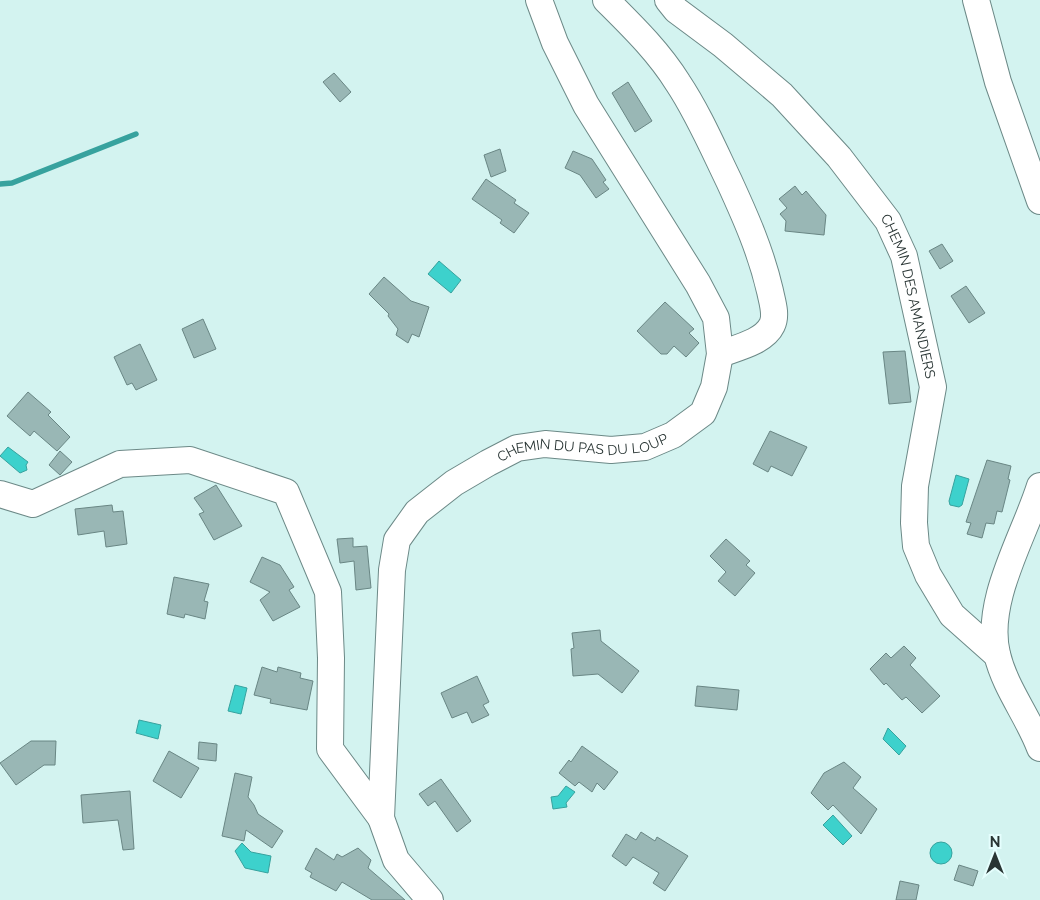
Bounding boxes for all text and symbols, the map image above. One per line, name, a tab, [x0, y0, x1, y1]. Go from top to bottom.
street label: CHEMIN DES AMANDIERS	[878, 211, 939, 380]
street label: CHEMIN DU PAS DU LOUP	[494, 430, 671, 465]
north arrow	[970, 830, 1020, 880]
text: N	[990, 834, 1000, 850]

